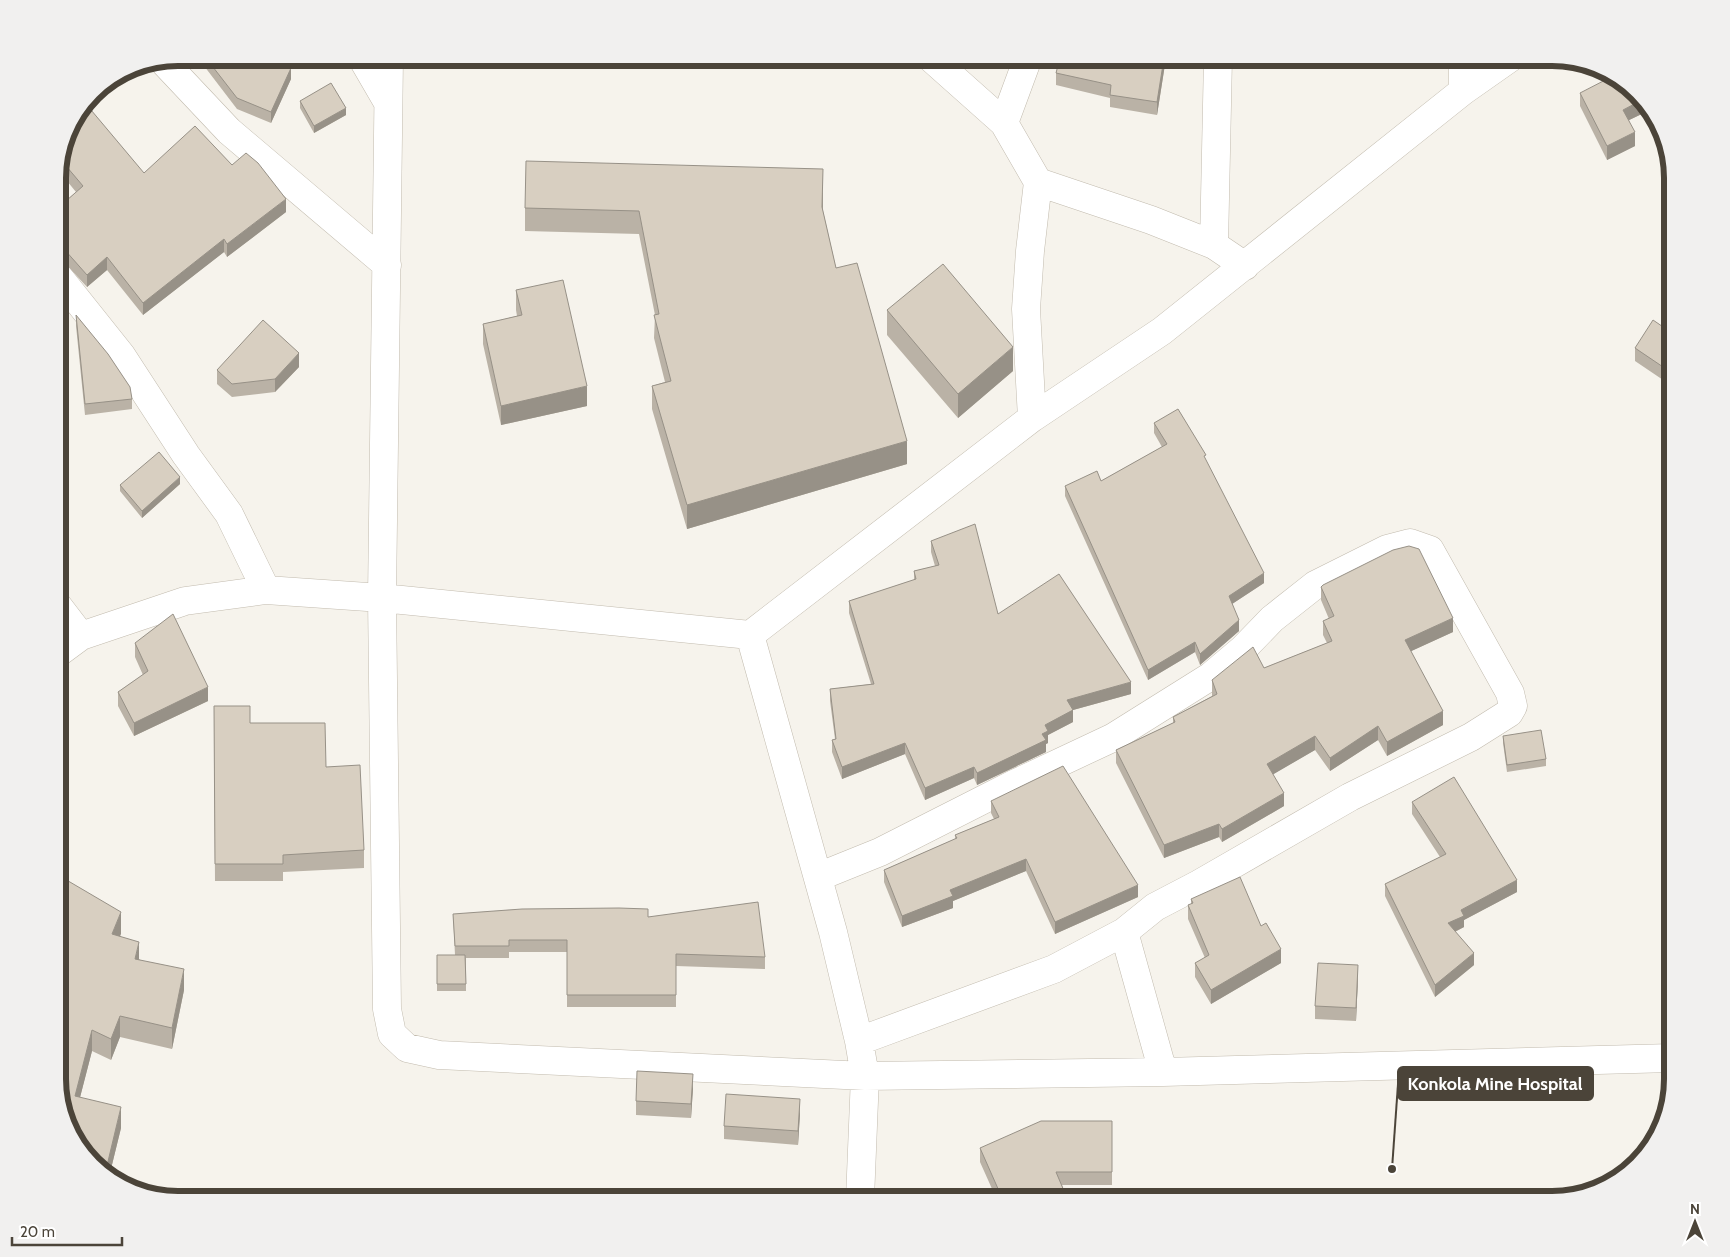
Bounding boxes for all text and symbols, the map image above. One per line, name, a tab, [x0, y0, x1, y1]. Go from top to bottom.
callout: Konkola Mine Hospital	[1398, 1067, 1593, 1100]
text: Konkola Mine Hospital	[1408, 1073, 1583, 1095]
north arrow	[1670, 1197, 1720, 1247]
text: N	[1690, 1200, 1700, 1218]
scale bar	[12, 1214, 122, 1246]
text: 20 m	[20, 1223, 55, 1241]

